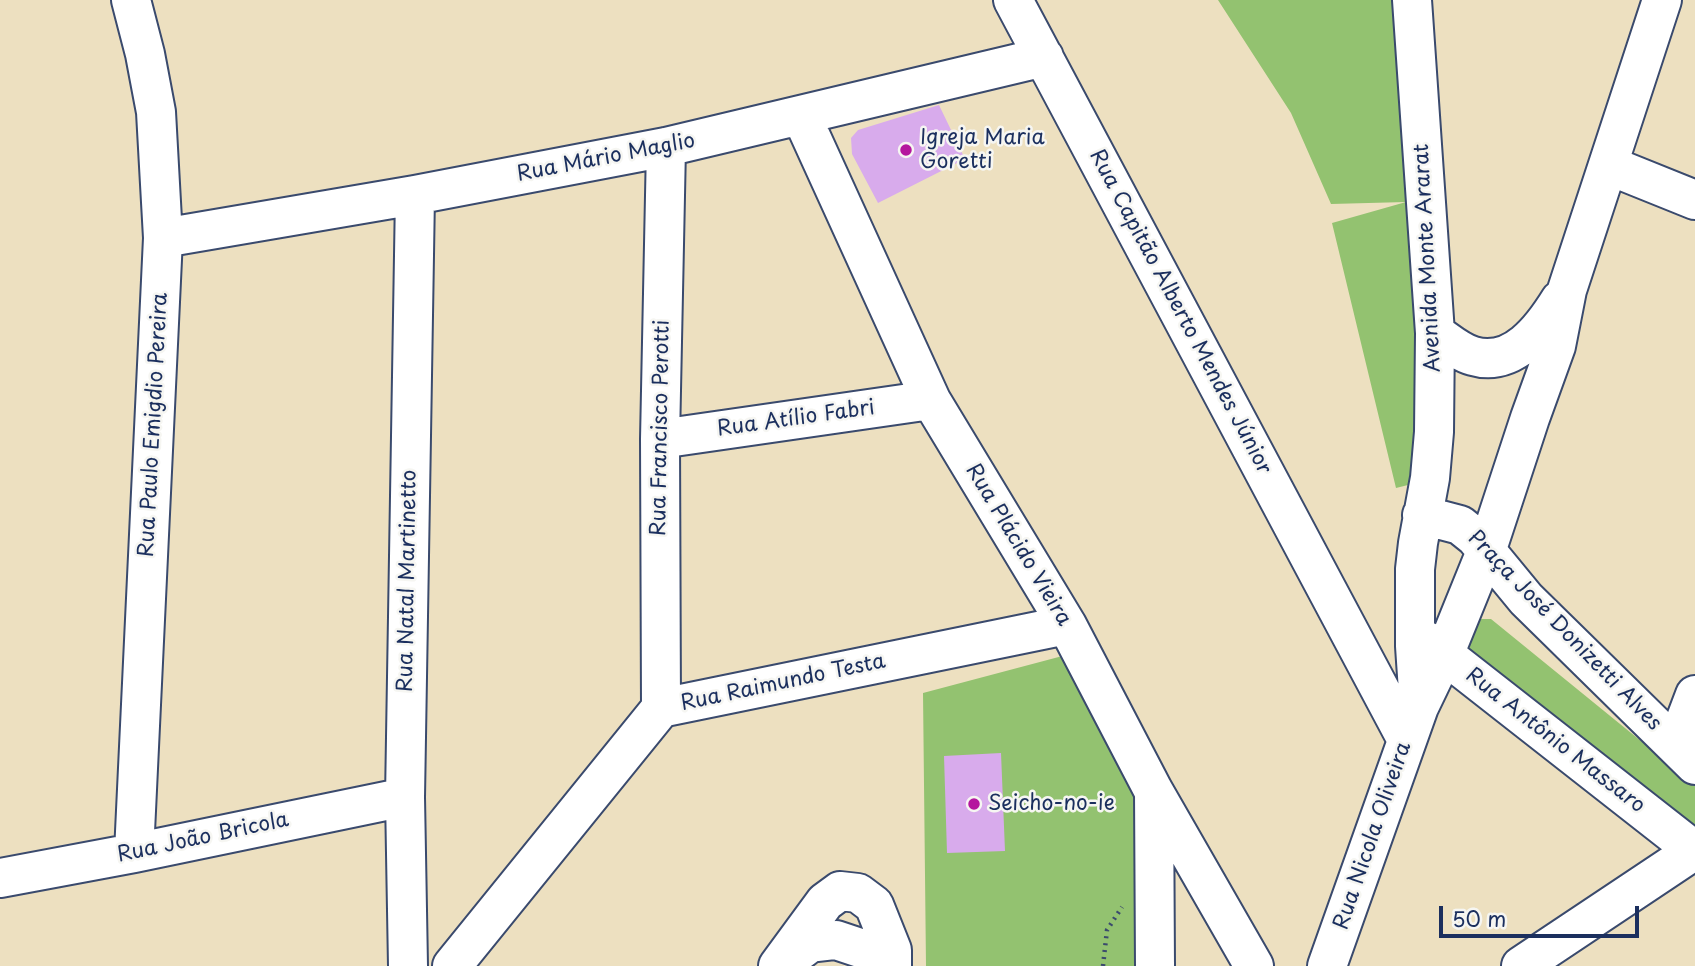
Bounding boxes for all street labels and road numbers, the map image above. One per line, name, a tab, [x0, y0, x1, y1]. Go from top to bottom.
street label: Rua Mário Maglio	[515, 128, 697, 188]
street label: Avenida Monte Ararat	[1409, 143, 1447, 373]
street label: Rua Capitão Alberto Mendes Júnior	[1083, 145, 1277, 479]
street label: Rua Paulo Emigdio Pereira	[134, 292, 174, 558]
street label: Rua Francisco Perotti	[647, 320, 675, 536]
street label: Rua Atílio Fabri	[716, 395, 876, 443]
street label: Rua Plácido Vieira	[960, 459, 1076, 631]
street label: Rua Natal Martinetto	[393, 470, 423, 692]
street label: Praça José Donizetti Alves	[1462, 526, 1666, 736]
street label: Rua Raimundo Testa	[678, 649, 888, 717]
street label: Rua Antônio Massaro	[1460, 663, 1650, 819]
street label: Rua Nicola Oliveira	[1329, 739, 1417, 933]
street label: Rua João Bricola	[115, 808, 291, 868]

